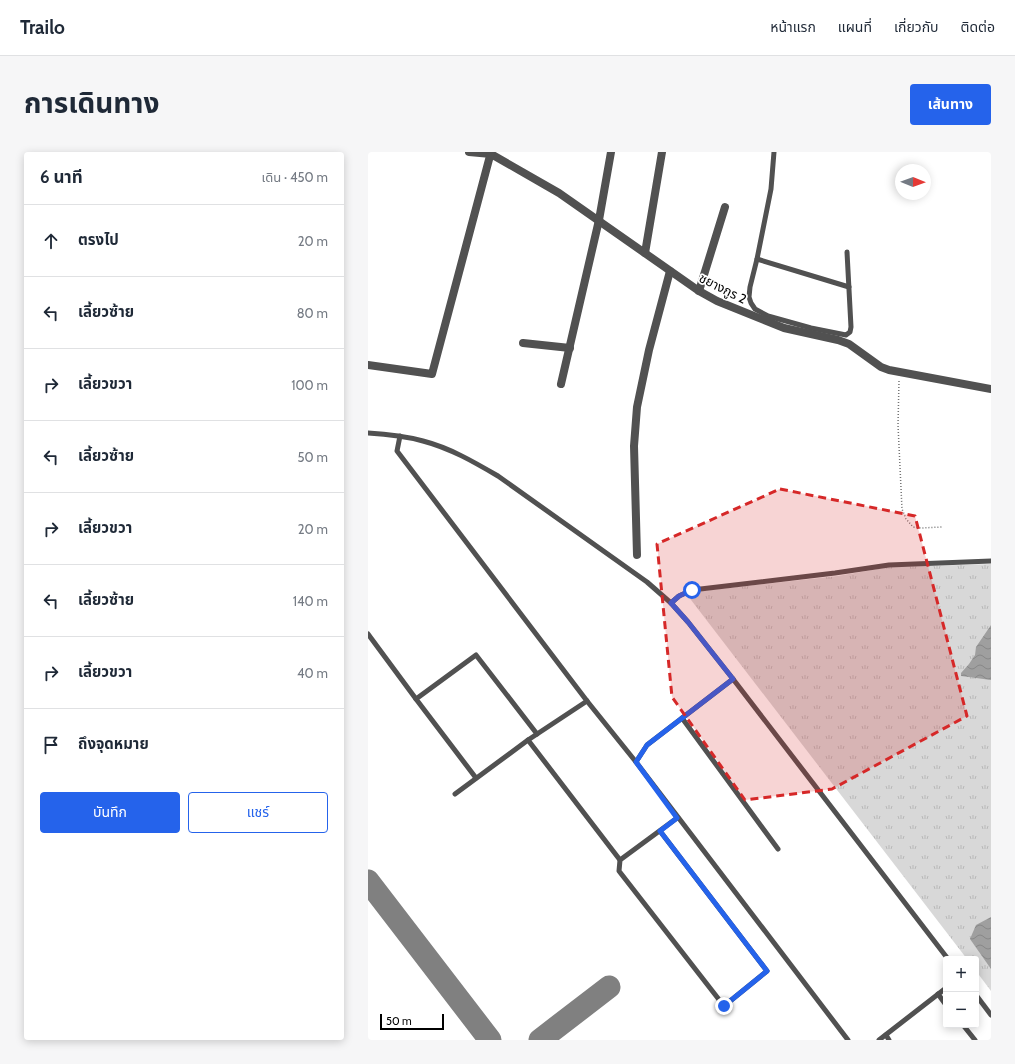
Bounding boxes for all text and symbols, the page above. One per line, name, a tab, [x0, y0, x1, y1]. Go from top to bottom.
text: Trailo	[20, 16, 65, 39]
text: หน้าแรก	[770, 18, 816, 36]
text: แผนที่	[838, 18, 872, 36]
text: เกี่ยวกับ	[894, 18, 939, 36]
text: ติดต่อ	[961, 18, 995, 36]
button: เส้นทาง	[910, 84, 991, 125]
text: การเดินทาง	[24, 86, 159, 120]
north arrow	[895, 164, 931, 200]
text: 6 นาที	[40, 167, 83, 187]
text: เดิน · 450 m	[261, 169, 328, 185]
icon: ahead	[40, 230, 62, 252]
text: ตรงไป	[78, 231, 119, 249]
text: 20 m	[298, 233, 328, 249]
street label: ชยางกูร 2	[697, 269, 750, 307]
icon: left	[40, 302, 62, 324]
text: เลี้ยวซ้าย	[78, 303, 134, 321]
text: 80 m	[297, 305, 328, 321]
icon: right	[40, 374, 62, 396]
text: เลี้ยวขวา	[78, 375, 132, 393]
text: 100 m	[291, 377, 328, 393]
icon: left	[40, 446, 62, 468]
text: เลี้ยวซ้าย	[78, 447, 134, 465]
text: 50 m	[298, 449, 328, 465]
icon: right	[40, 518, 62, 540]
text: เลี้ยวขวา	[78, 519, 132, 537]
text: 20 m	[298, 521, 328, 537]
route start	[683, 581, 701, 599]
icon: left	[40, 590, 62, 612]
text: เลี้ยวซ้าย	[78, 591, 134, 609]
text: 140 m	[293, 593, 328, 609]
icon: right	[40, 662, 62, 684]
text: เลี้ยวขวา	[78, 663, 132, 681]
text: 40 m	[297, 665, 328, 681]
icon: arrive	[40, 734, 62, 756]
text: ถึงจุดหมาย	[78, 735, 149, 753]
button: บันทึก	[40, 792, 180, 833]
button: แชร์	[188, 792, 328, 833]
map controls	[943, 956, 979, 1028]
button: +	[943, 956, 979, 992]
button: −	[943, 992, 979, 1028]
route end	[715, 997, 733, 1015]
scale bar	[380, 1012, 444, 1031]
text: 50 m	[386, 1014, 412, 1028]

